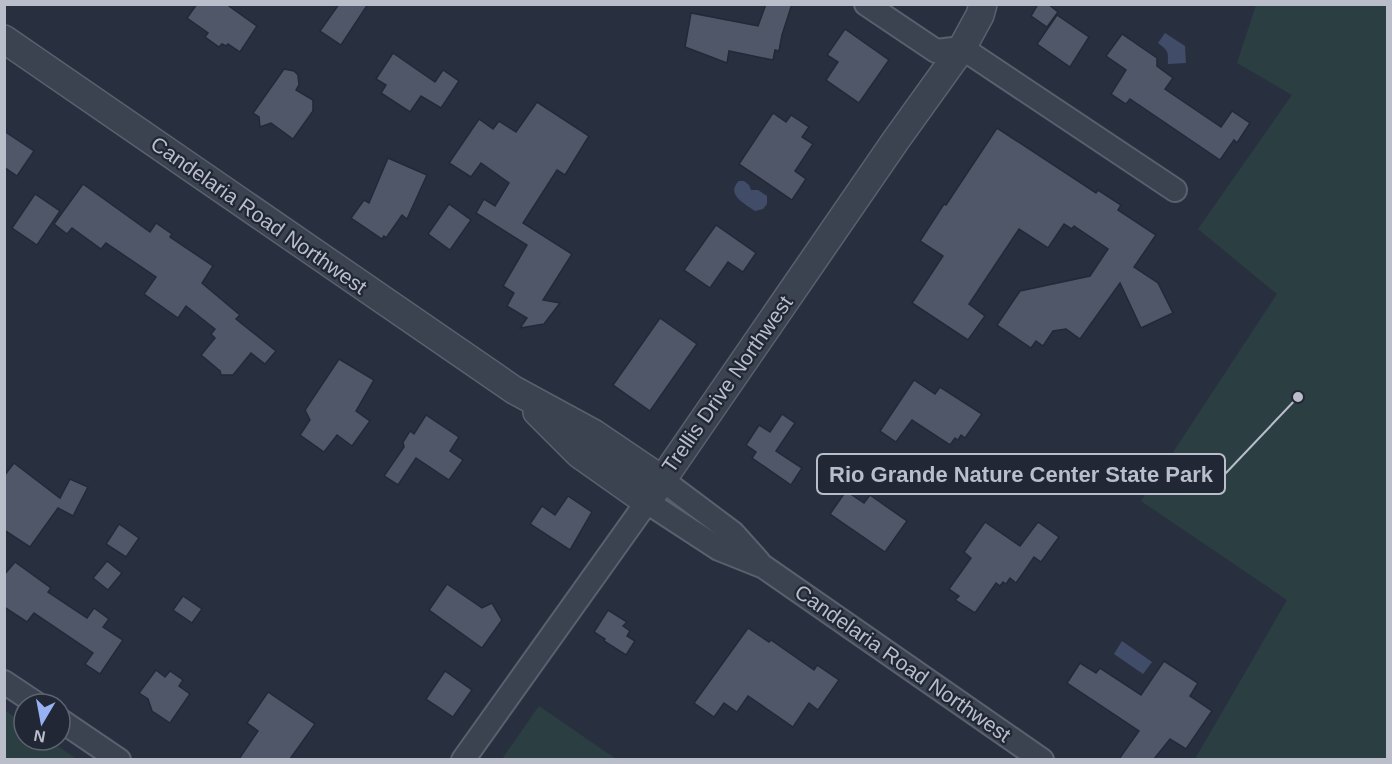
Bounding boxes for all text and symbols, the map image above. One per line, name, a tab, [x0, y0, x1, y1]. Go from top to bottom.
street label: Candelaria Road Northwest	[147, 132, 371, 298]
street label: Trellis Drive Northwest	[657, 291, 797, 477]
callout: Rio Grande Nature Center State Park	[817, 454, 1225, 494]
text: Rio Grande Nature Center State Park	[829, 462, 1214, 487]
street label: Candelaria Road Northwest	[791, 580, 1015, 746]
north arrow	[12, 692, 72, 752]
text: N	[32, 727, 47, 746]

